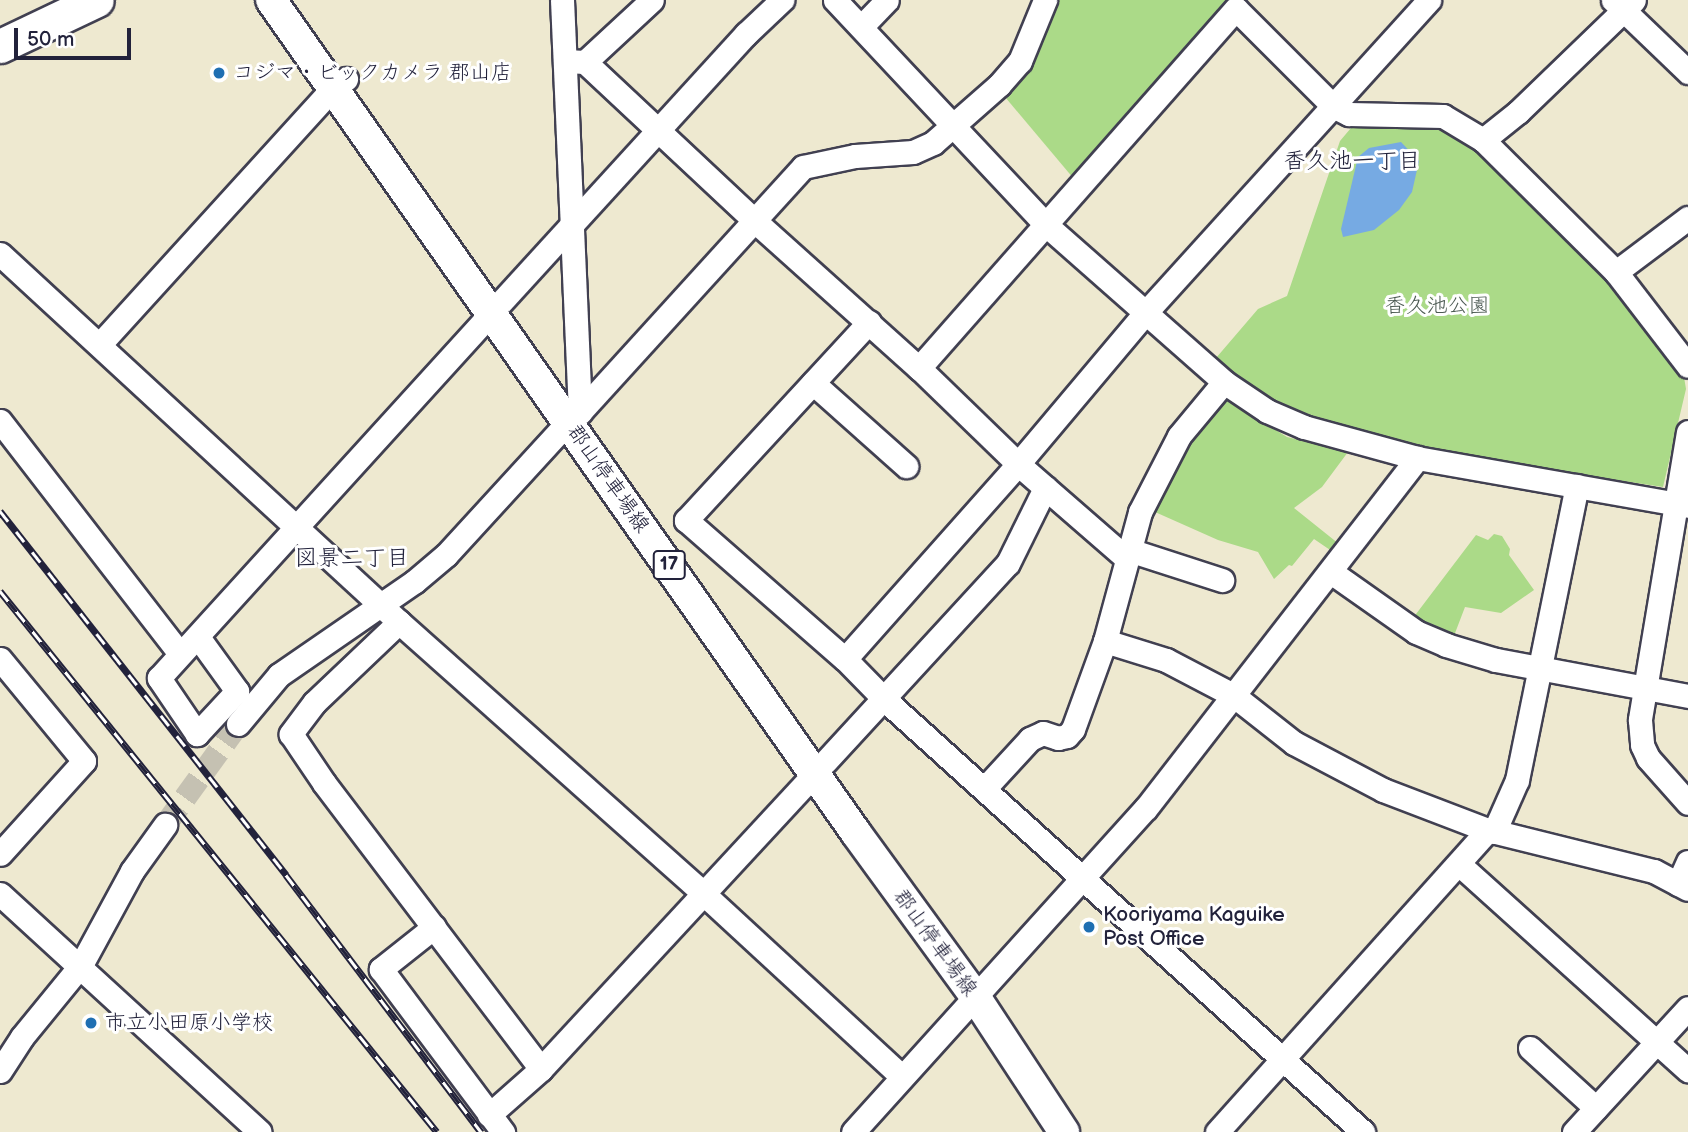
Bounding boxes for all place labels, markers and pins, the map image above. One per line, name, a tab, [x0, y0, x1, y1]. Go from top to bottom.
place label: コジマ・ビックカメラ 郡山店	[233, 60, 512, 86]
marker: コジマ・ビックカメラ 郡山店	[211, 65, 227, 81]
place label: Kooriyama Kaguike Post Office	[1103, 902, 1285, 952]
marker: Kooriyama Kaguike Post Office	[1081, 919, 1097, 935]
place label: 市立小田原小学校	[105, 1010, 273, 1036]
marker: 市立小田原小学校	[83, 1015, 99, 1031]

